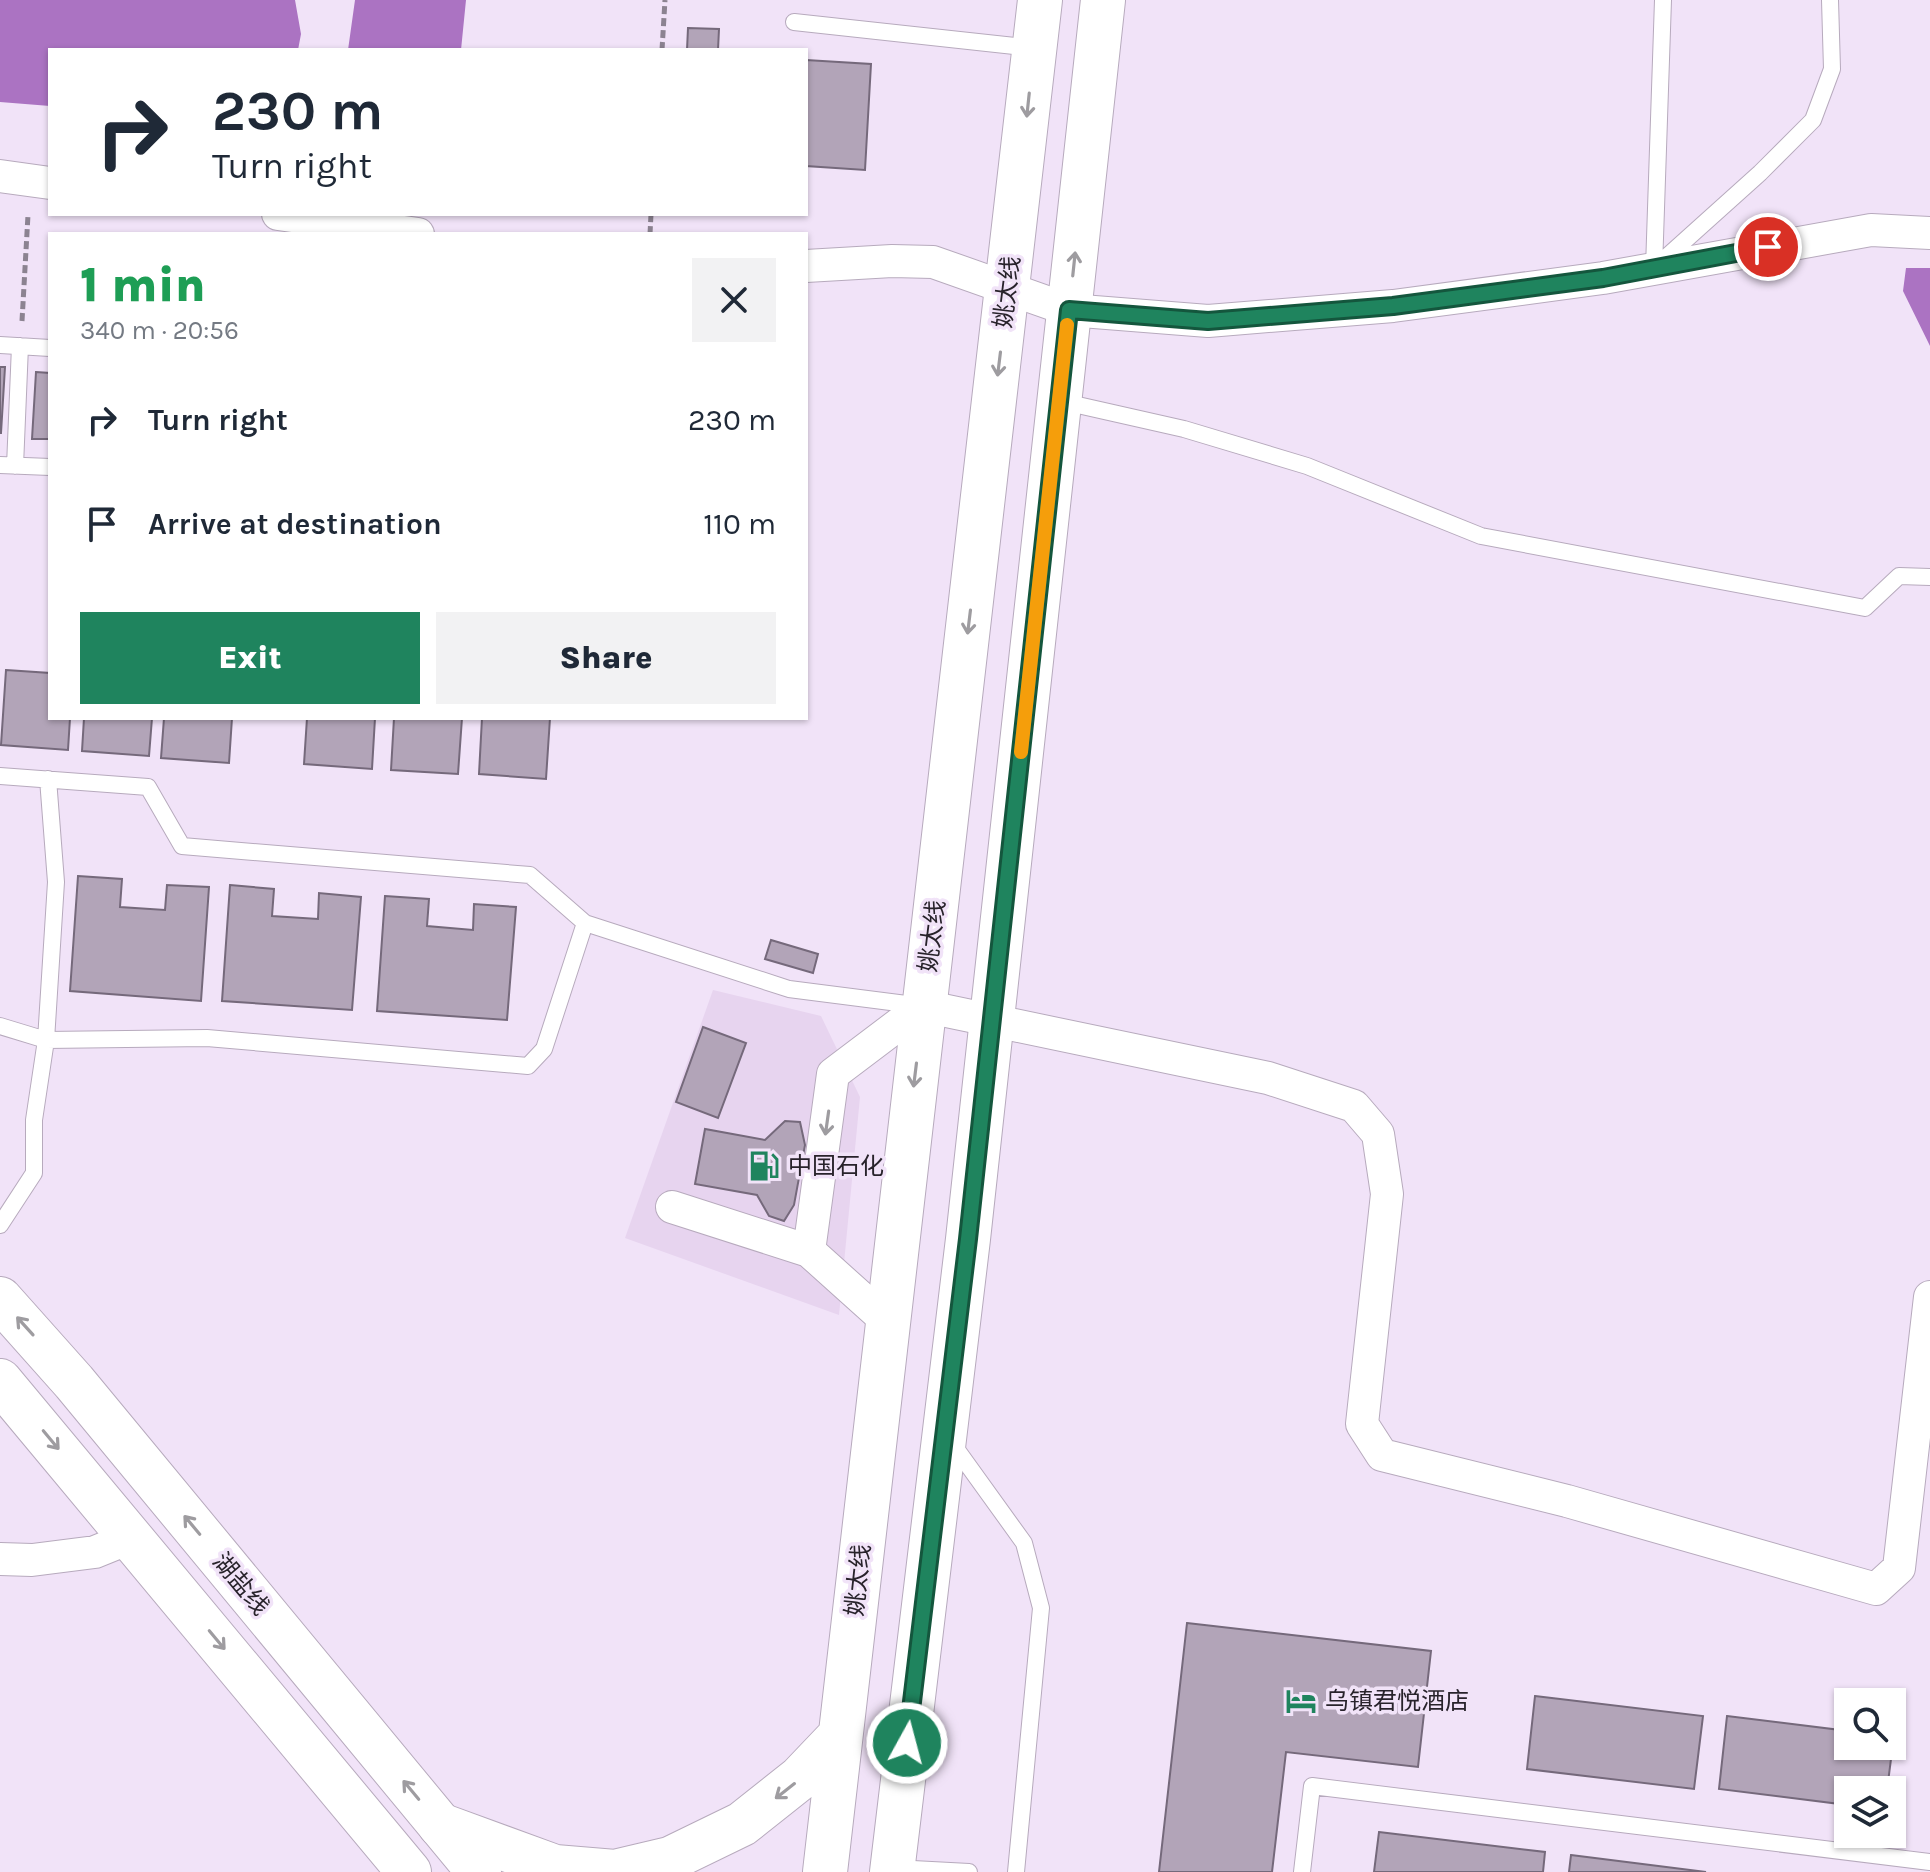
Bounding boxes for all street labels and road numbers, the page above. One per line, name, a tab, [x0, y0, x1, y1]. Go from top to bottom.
street label: 姚太线	[989, 255, 1025, 329]
street label: 姚太线	[914, 899, 950, 973]
street label: 姚太线	[840, 1543, 876, 1617]
street label: 湖盐线	[207, 1547, 275, 1621]

